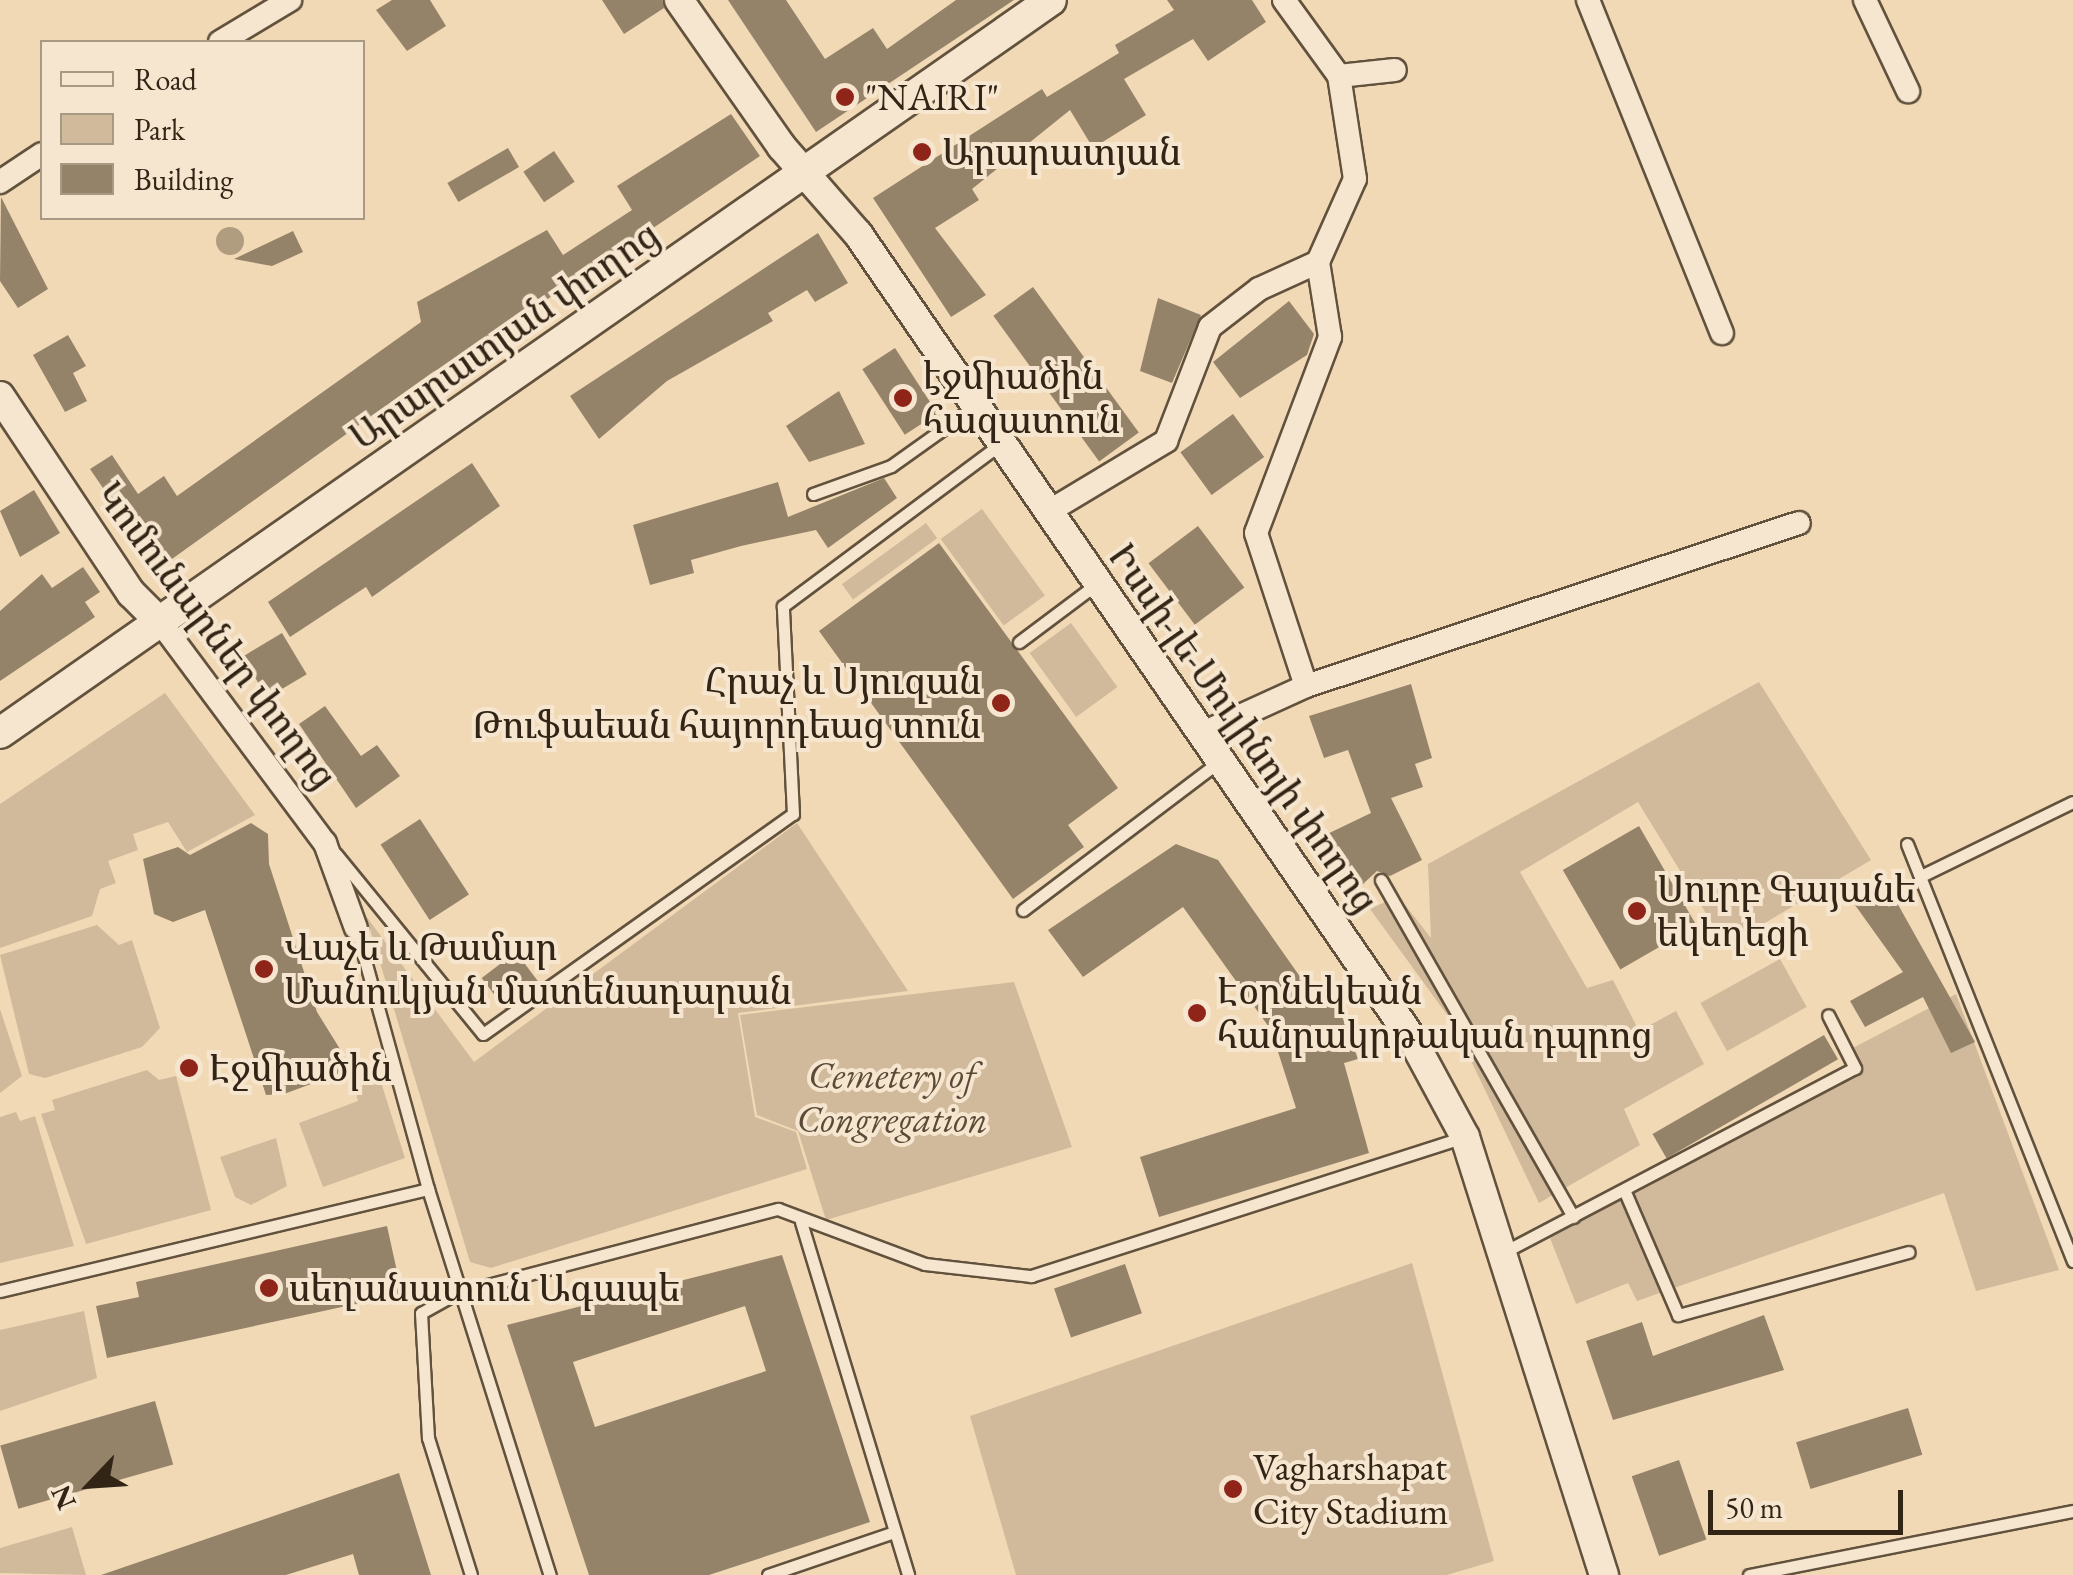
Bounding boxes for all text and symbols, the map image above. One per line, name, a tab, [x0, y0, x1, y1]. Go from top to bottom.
legend	[40, 40, 365, 220]
text: Road	[134, 60, 197, 99]
place label: "NAIRI"	[865, 74, 999, 120]
marker: "NAIRI"	[834, 86, 856, 108]
text: Park	[134, 110, 185, 149]
place label: Արարատյան	[942, 129, 1181, 175]
marker: Արարատյան	[911, 141, 933, 163]
text: Building	[134, 160, 233, 199]
street label: Արարատյան փողոց	[341, 211, 667, 459]
place label: էջմիածին հազատուն	[923, 353, 1120, 442]
marker: էջմիածին հազատուն	[892, 387, 914, 409]
street label: Կոմունարներ փողոց	[87, 473, 347, 797]
street label: Իսսի-լե-Մուլինոյի փողոց	[1099, 535, 1389, 921]
place label: Հրաչ և Սյուզան Թուֆաեան հայորդեաց տուն	[472, 658, 981, 748]
marker: Հրաչ և Սյուզան Թուֆաեան հայորդեաց տուն	[990, 692, 1012, 714]
place label: Սուրբ Գայանե եկեղեցի	[1657, 866, 1916, 956]
marker: Սուրբ Գայանե եկեղեցի	[1626, 900, 1648, 922]
place label: Վաչե և Թամար Մանուկյան մատենադարան	[284, 924, 792, 1014]
marker: Վաչե և Թամար Մանուկյան մատենադարան	[253, 958, 275, 980]
place label: Էօրնեկեան հանրակրթական դպրոց	[1217, 968, 1652, 1058]
marker: Էօրնեկեան հանրակրթական դպրոց	[1186, 1002, 1208, 1024]
place label: Էջմիածին	[209, 1045, 392, 1091]
park label: Cemetery of Congregation	[796, 1052, 988, 1142]
marker: Էջմիածին	[178, 1057, 200, 1079]
place label: սեղանատուն Ագապե	[289, 1265, 680, 1311]
marker: սեղանատուն Ագապե	[258, 1277, 280, 1299]
north arrow	[40, 1435, 140, 1535]
place label: Vagharshapat City Stadium	[1253, 1444, 1448, 1534]
scale bar	[1713, 1470, 1908, 1532]
marker: Vagharshapat City Stadium	[1222, 1478, 1244, 1500]
text: N	[42, 1480, 84, 1516]
text: 50 m	[1725, 1488, 1783, 1527]

